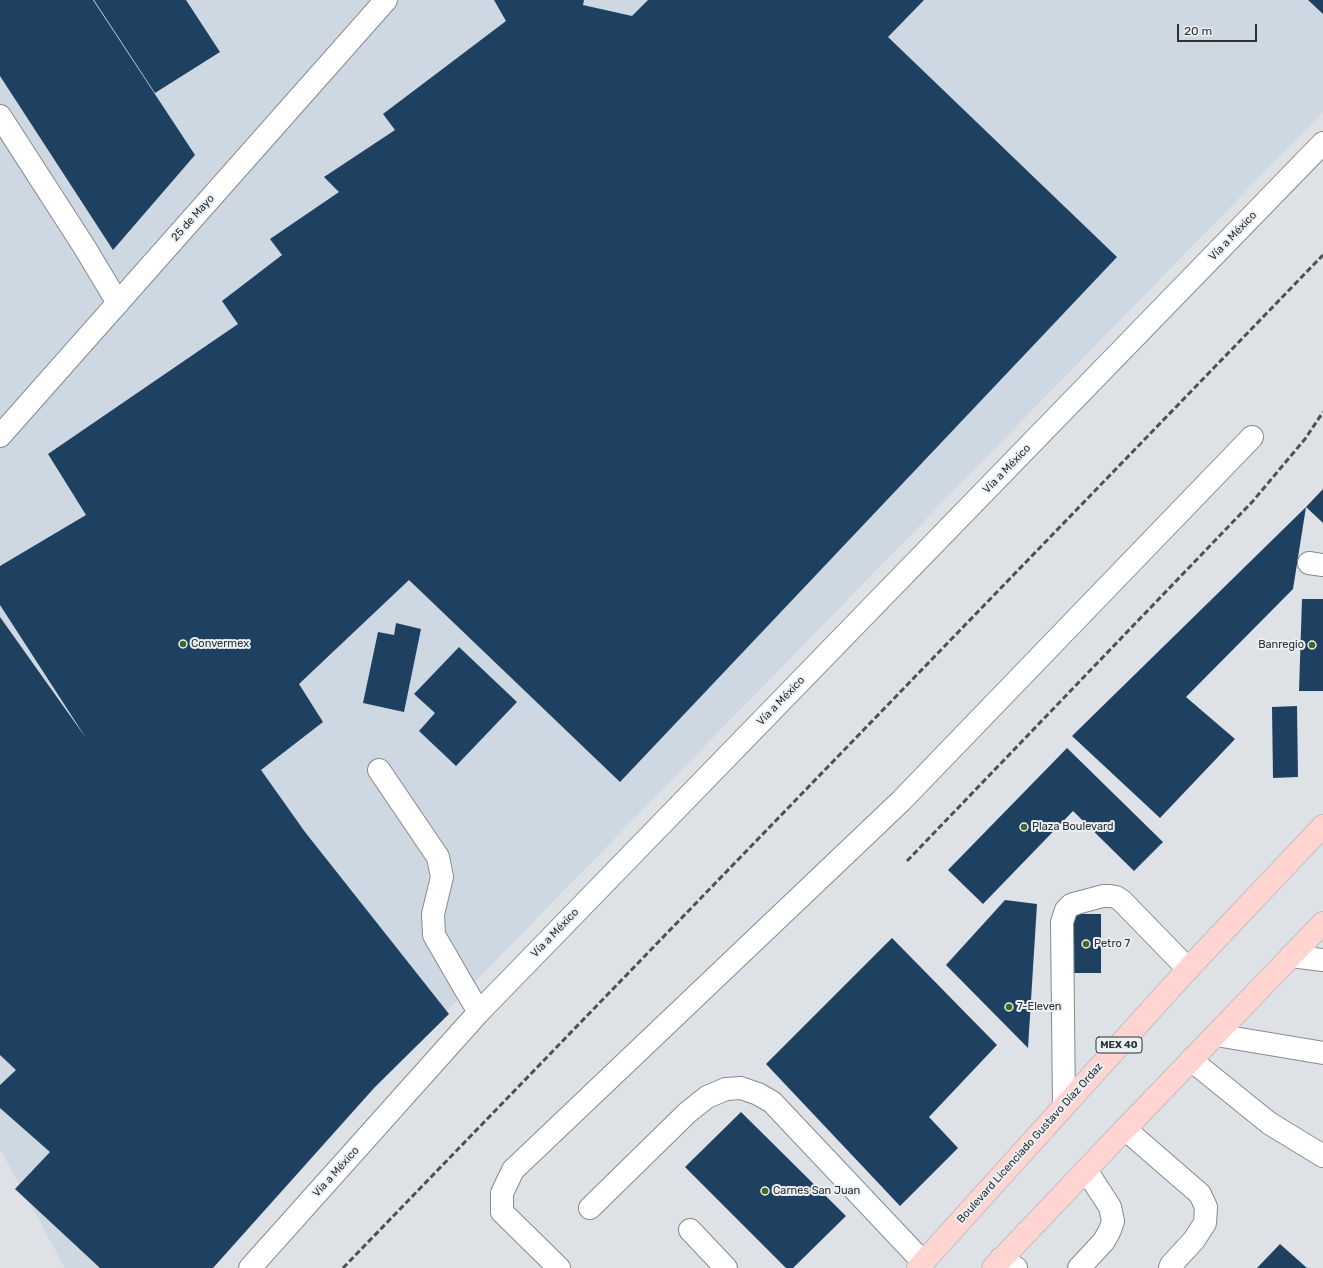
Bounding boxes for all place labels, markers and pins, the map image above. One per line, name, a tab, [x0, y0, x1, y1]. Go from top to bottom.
place label: Convermex	[191, 637, 249, 651]
place label: Banregio	[1258, 638, 1304, 652]
marker: Convermex	[178, 639, 188, 649]
marker: Banregio	[1307, 640, 1317, 650]
place label: Plaza Boulevard	[1032, 820, 1114, 834]
marker: Plaza Boulevard	[1019, 822, 1029, 832]
place label: Petro 7	[1094, 937, 1130, 951]
marker: Petro 7	[1081, 939, 1091, 949]
place label: 7-Eleven	[1017, 1000, 1062, 1014]
marker: 7-Eleven	[1004, 1002, 1014, 1012]
place label: Carnes San Juan	[773, 1184, 860, 1198]
marker: Carnes San Juan	[760, 1186, 770, 1196]

